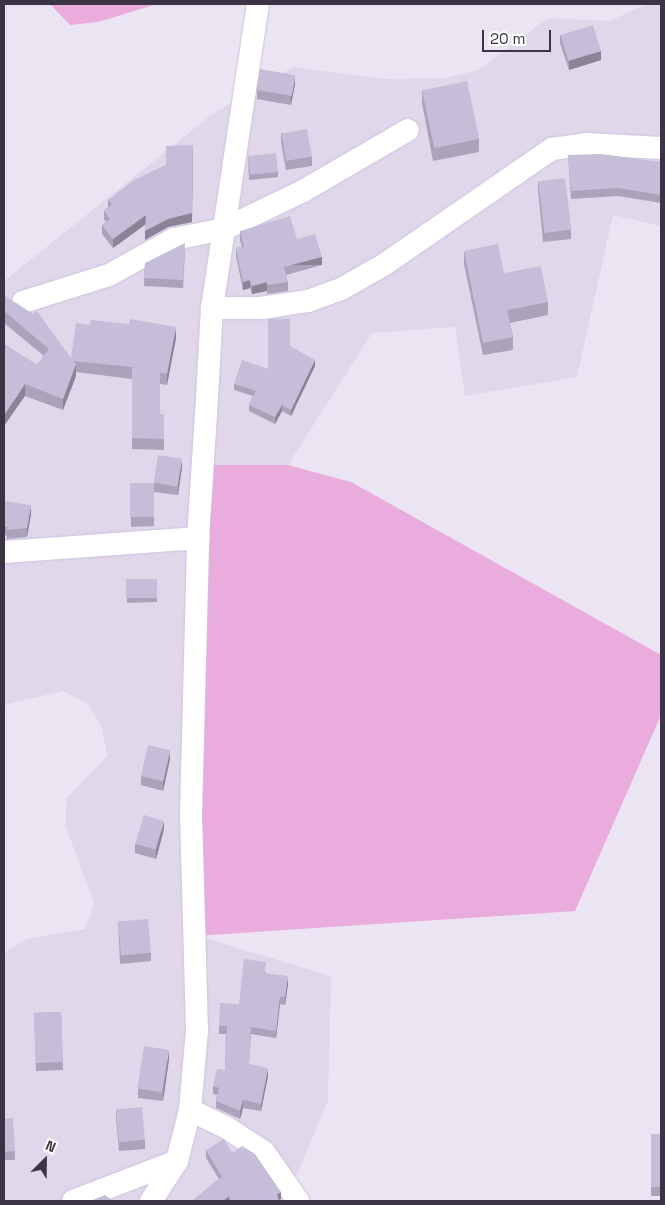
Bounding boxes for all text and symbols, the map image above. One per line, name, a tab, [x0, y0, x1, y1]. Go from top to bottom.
scale bar	[485, 20, 554, 52]
text: 20 m	[490, 29, 525, 48]
north arrow	[20, 1135, 70, 1185]
text: N	[43, 1136, 59, 1156]

